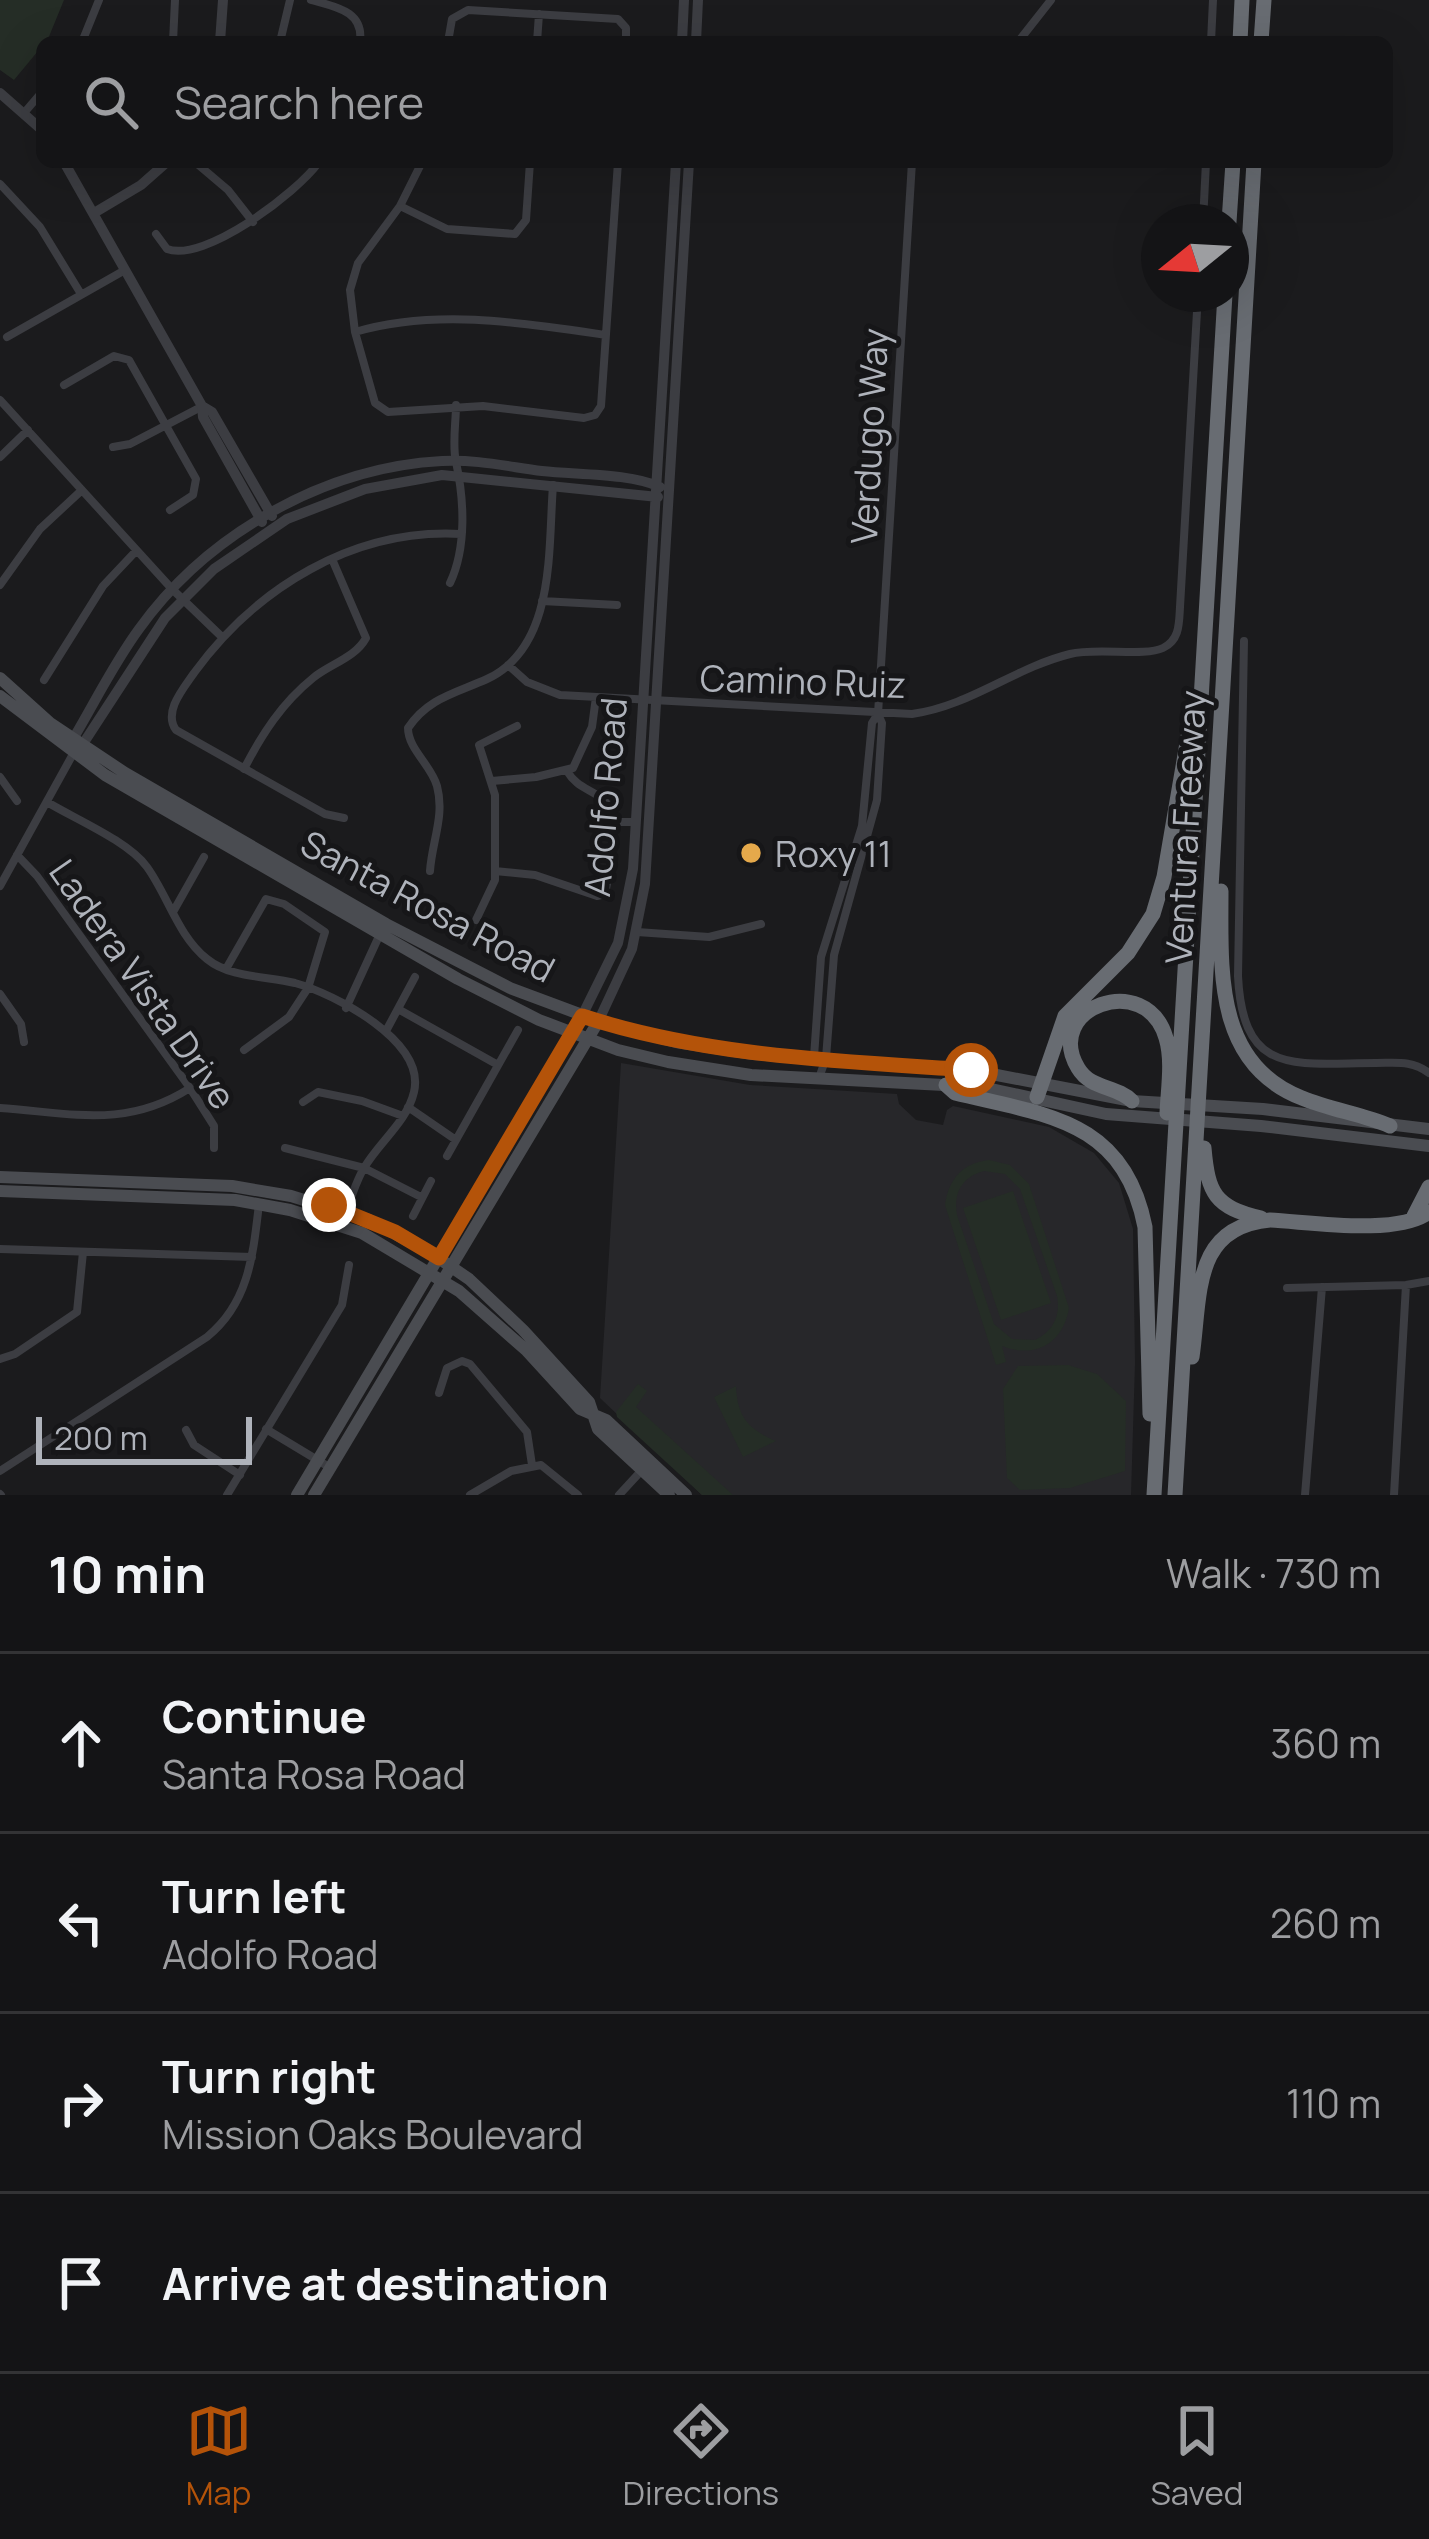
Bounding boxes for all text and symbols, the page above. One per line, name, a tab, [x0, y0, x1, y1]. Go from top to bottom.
search box	[36, 36, 1393, 168]
icon: search	[78, 69, 144, 135]
text: Search here	[174, 71, 424, 133]
north arrow	[1141, 204, 1249, 312]
street label: Verdugo Way	[839, 327, 899, 545]
street label: Camino Ruiz	[699, 653, 907, 709]
street label: Ventura Freeway	[1153, 689, 1217, 965]
street label: Adolfo Road	[572, 695, 638, 899]
street label: Santa Rosa Road	[293, 819, 563, 993]
place label: Roxy 11	[775, 829, 892, 878]
marker: Roxy 11	[738, 840, 764, 866]
street label: Ladera Vista Drive	[39, 849, 247, 1119]
route start	[944, 1043, 998, 1097]
route end	[302, 1178, 356, 1232]
scale bar	[36, 1411, 252, 1464]
text: 200 m	[54, 1415, 148, 1460]
text: 10 min	[48, 1539, 206, 1608]
text: Walk · 730 m	[1166, 1546, 1381, 1600]
text: Continue	[162, 1685, 367, 1747]
icon: ahead	[48, 1710, 114, 1776]
text: 360 m	[1271, 1716, 1381, 1770]
text: Santa Rosa Road	[162, 1747, 466, 1801]
text: Turn left	[162, 1865, 347, 1927]
icon: left	[48, 1890, 114, 1956]
text: 260 m	[1270, 1896, 1381, 1950]
text: Adolfo Road	[162, 1927, 378, 1981]
text: Turn right	[162, 2045, 376, 2107]
icon: right	[48, 2070, 114, 2136]
text: 110 m	[1286, 2076, 1381, 2130]
text: Mission Oaks Boulevard	[162, 2107, 583, 2161]
icon: arrive	[48, 2250, 114, 2316]
text: Arrive at destination	[162, 2252, 609, 2314]
tab: Map	[186, 2398, 252, 2515]
tab: Directions	[623, 2398, 779, 2515]
tab: Saved	[1150, 2398, 1243, 2515]

